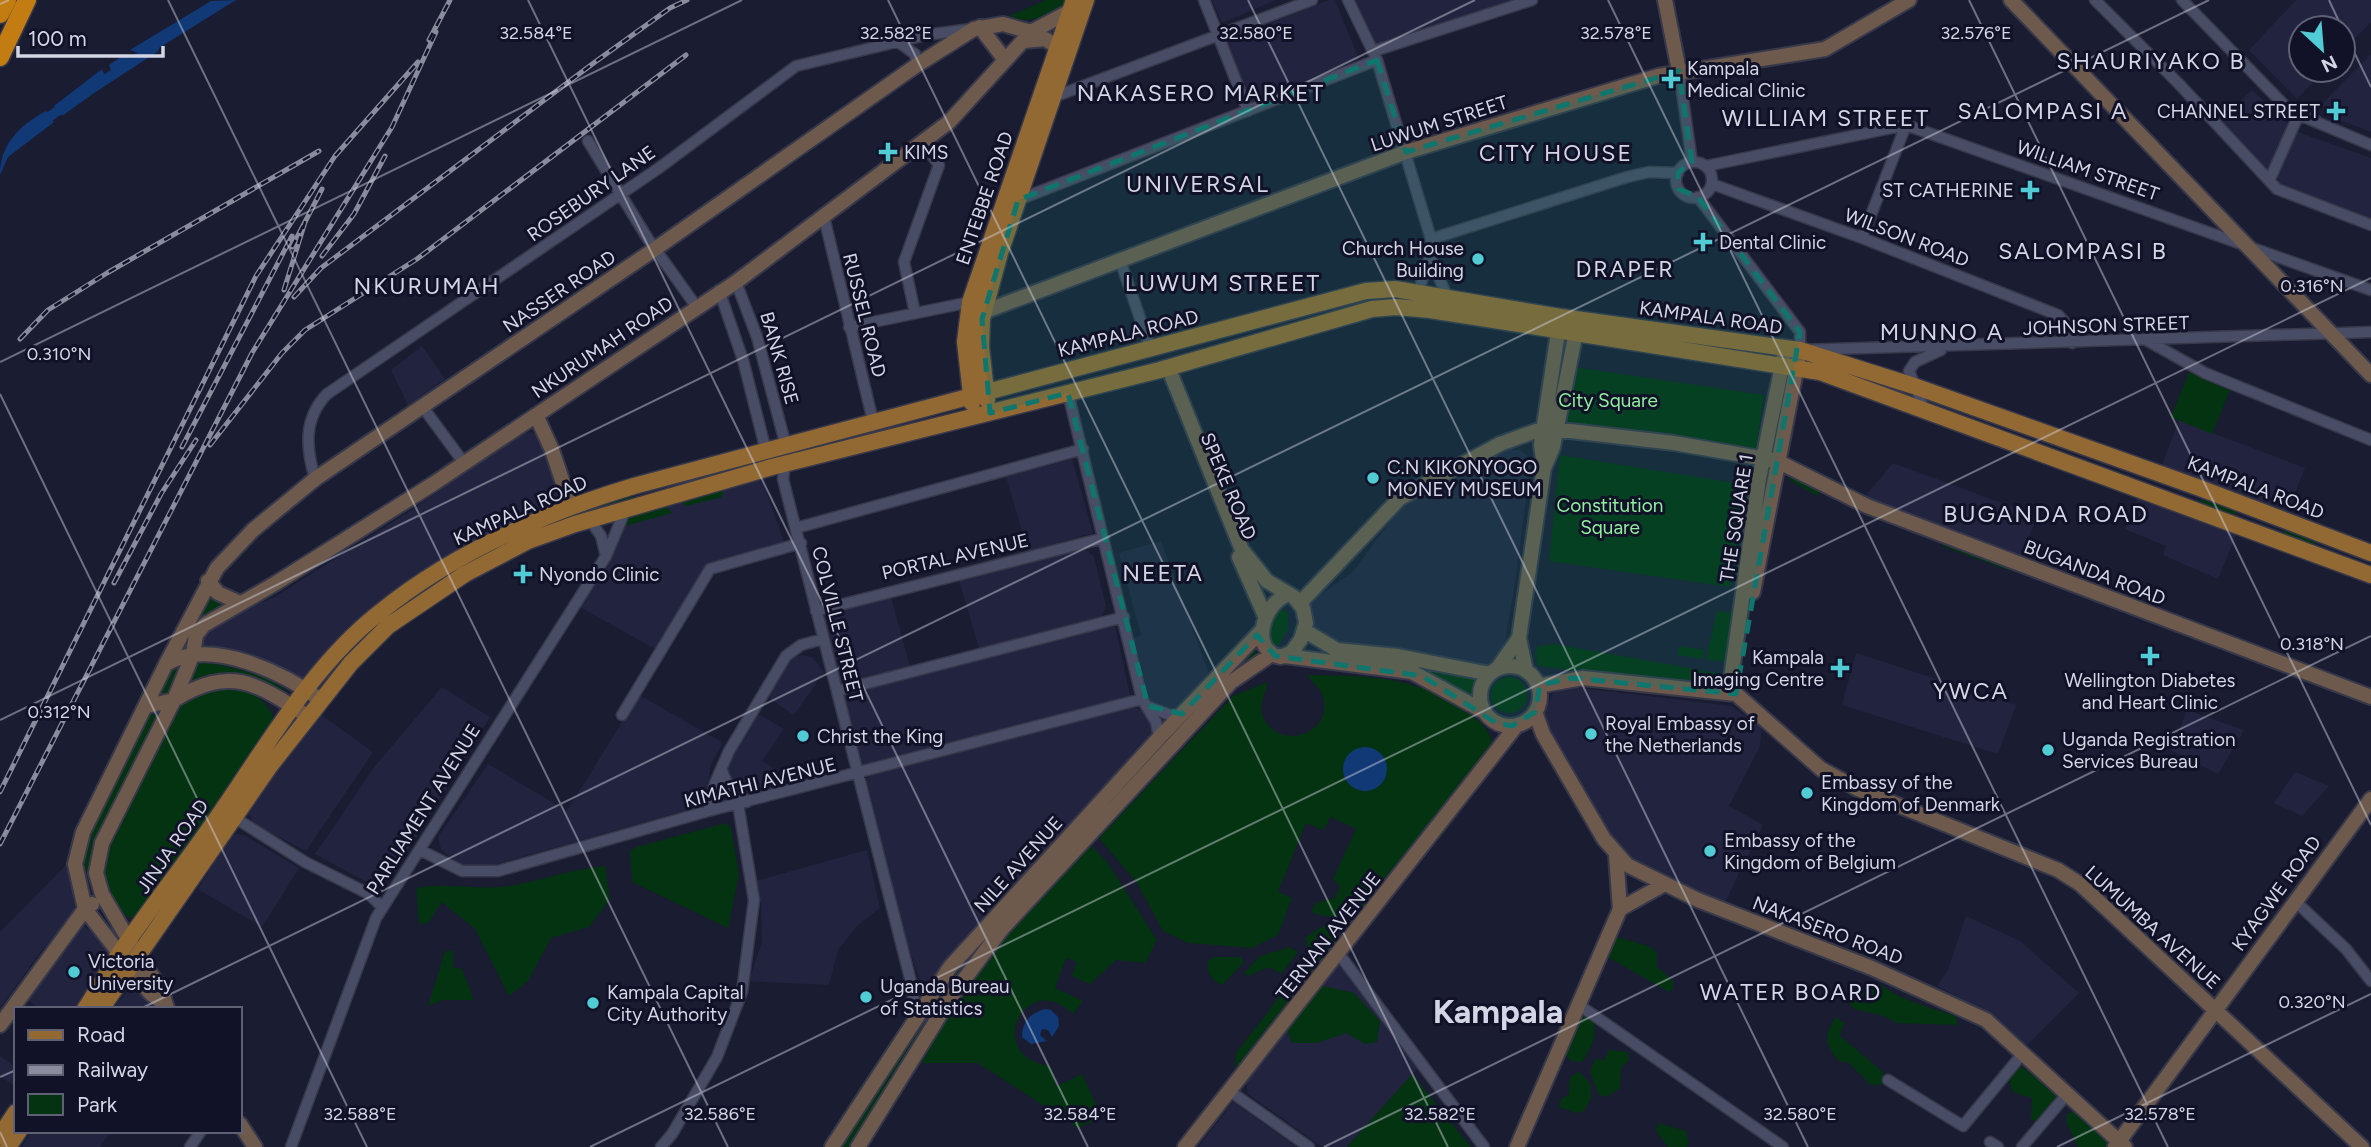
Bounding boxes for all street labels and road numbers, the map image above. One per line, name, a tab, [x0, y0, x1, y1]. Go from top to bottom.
street label: LUWUM STREET	[1368, 90, 1511, 156]
street label: ENTEBBE ROAD	[951, 128, 1018, 268]
street label: WILLIAM STREET	[2014, 135, 2162, 206]
street label: ROSEBURY LANE	[523, 141, 660, 246]
street label: WILSON ROAD	[1841, 203, 1972, 272]
street label: NASSER ROAD	[498, 245, 620, 338]
street label: RUSSEL ROAD	[838, 251, 891, 380]
street label: NKURUMAH ROAD	[527, 292, 677, 403]
street label: KAMPALA ROAD	[1638, 296, 1784, 339]
street label: KAMPALA ROAD	[1055, 305, 1201, 362]
street label: BANK RISE	[755, 309, 804, 407]
street label: JOHNSON STREET	[2022, 311, 2190, 340]
street label: SPEKE ROAD	[1196, 429, 1261, 543]
street label: KAMPALA ROAD	[2184, 451, 2327, 524]
street label: THE SQUARE 1	[1715, 452, 1758, 584]
street label: KAMPALA ROAD	[450, 471, 591, 550]
street label: PORTAL AVENUE	[879, 528, 1031, 585]
street label: BUGANDA ROAD	[2021, 535, 2169, 610]
street label: COLVILLE STREET	[807, 544, 868, 705]
street label: PARLIAMENT AVENUE	[362, 720, 485, 899]
street label: KIMATHI AVENUE	[682, 752, 839, 812]
street label: JINJA ROAD	[132, 795, 213, 898]
street label: NILE AVENUE	[969, 811, 1068, 917]
street label: KYAGWE ROAD	[2227, 831, 2326, 955]
street label: LUMUMBA AVENUE	[2080, 861, 2225, 994]
street label: TERNAN AVENUE	[1271, 868, 1386, 1005]
street label: NAKASERO ROAD	[1750, 891, 1906, 970]

